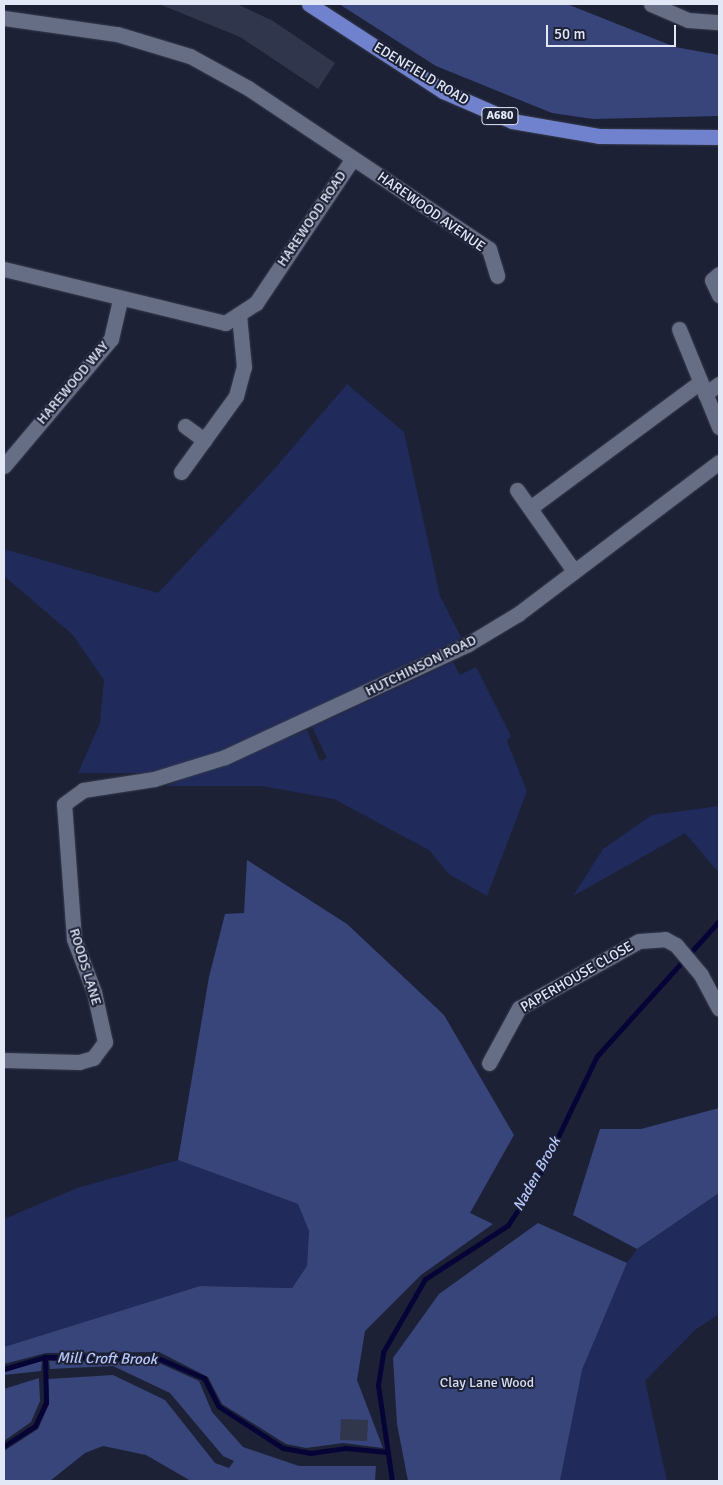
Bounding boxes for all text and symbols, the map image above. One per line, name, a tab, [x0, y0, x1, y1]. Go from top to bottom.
scale bar	[548, 15, 678, 47]
text: 50 m	[554, 25, 585, 43]
street label: EDENFIELD ROAD	[370, 39, 472, 109]
road number: A680	[481, 106, 519, 125]
street label: HAREWOOD ROAD	[274, 168, 350, 270]
street label: HAREWOOD AVENUE	[374, 169, 488, 255]
street label: HAREWOOD WAY	[33, 338, 113, 428]
street label: HUTCHINSON ROAD	[363, 632, 479, 700]
street label: ROODS LANE	[65, 926, 105, 1008]
street label: PAPERHOUSE CLOSE	[518, 938, 636, 1016]
water label: Naden Brook	[509, 1134, 565, 1214]
water label: Mill Croft Brook	[57, 1349, 157, 1369]
park label: Clay Lane Wood	[440, 1375, 534, 1391]

